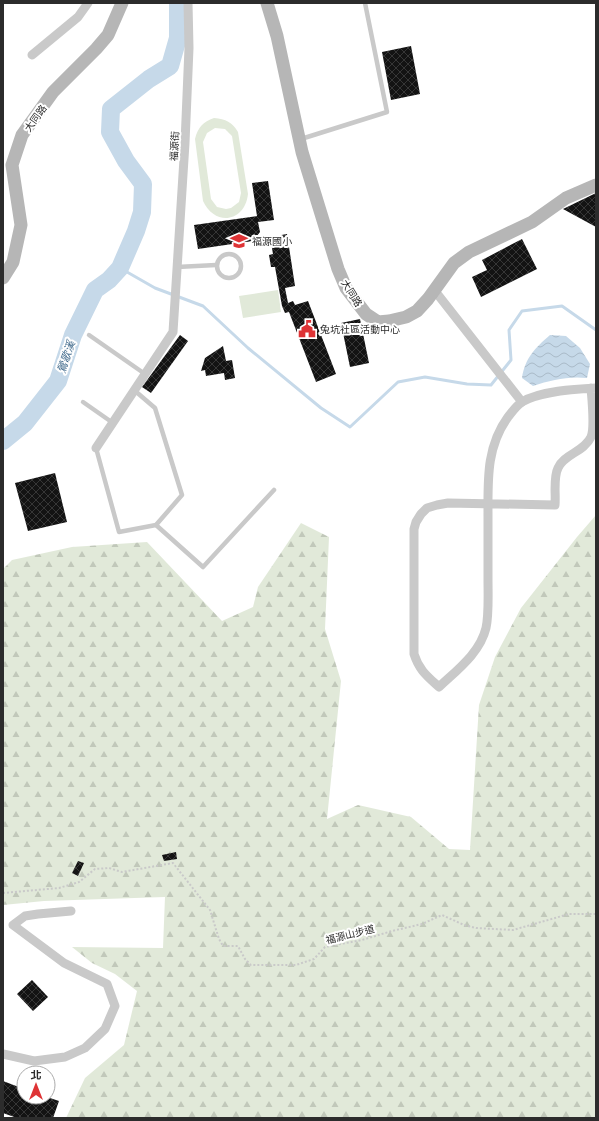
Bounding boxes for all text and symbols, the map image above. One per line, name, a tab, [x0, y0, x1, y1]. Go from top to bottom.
street label: 大同路	[21, 102, 49, 134]
street label: 福源街	[167, 131, 181, 161]
school or university icon: 福源國小	[229, 231, 249, 251]
place label: 福源國小	[252, 235, 292, 247]
street label: 大同路	[339, 277, 365, 309]
public building icon: 兔坑社區活動中心	[297, 319, 317, 339]
place label: 兔坑社區活動中心	[320, 323, 400, 335]
water label: 鶯歌溪	[54, 337, 78, 375]
street label: 福源山步道	[324, 922, 376, 946]
north arrow	[16, 1065, 56, 1105]
text: 北	[31, 1068, 42, 1081]

